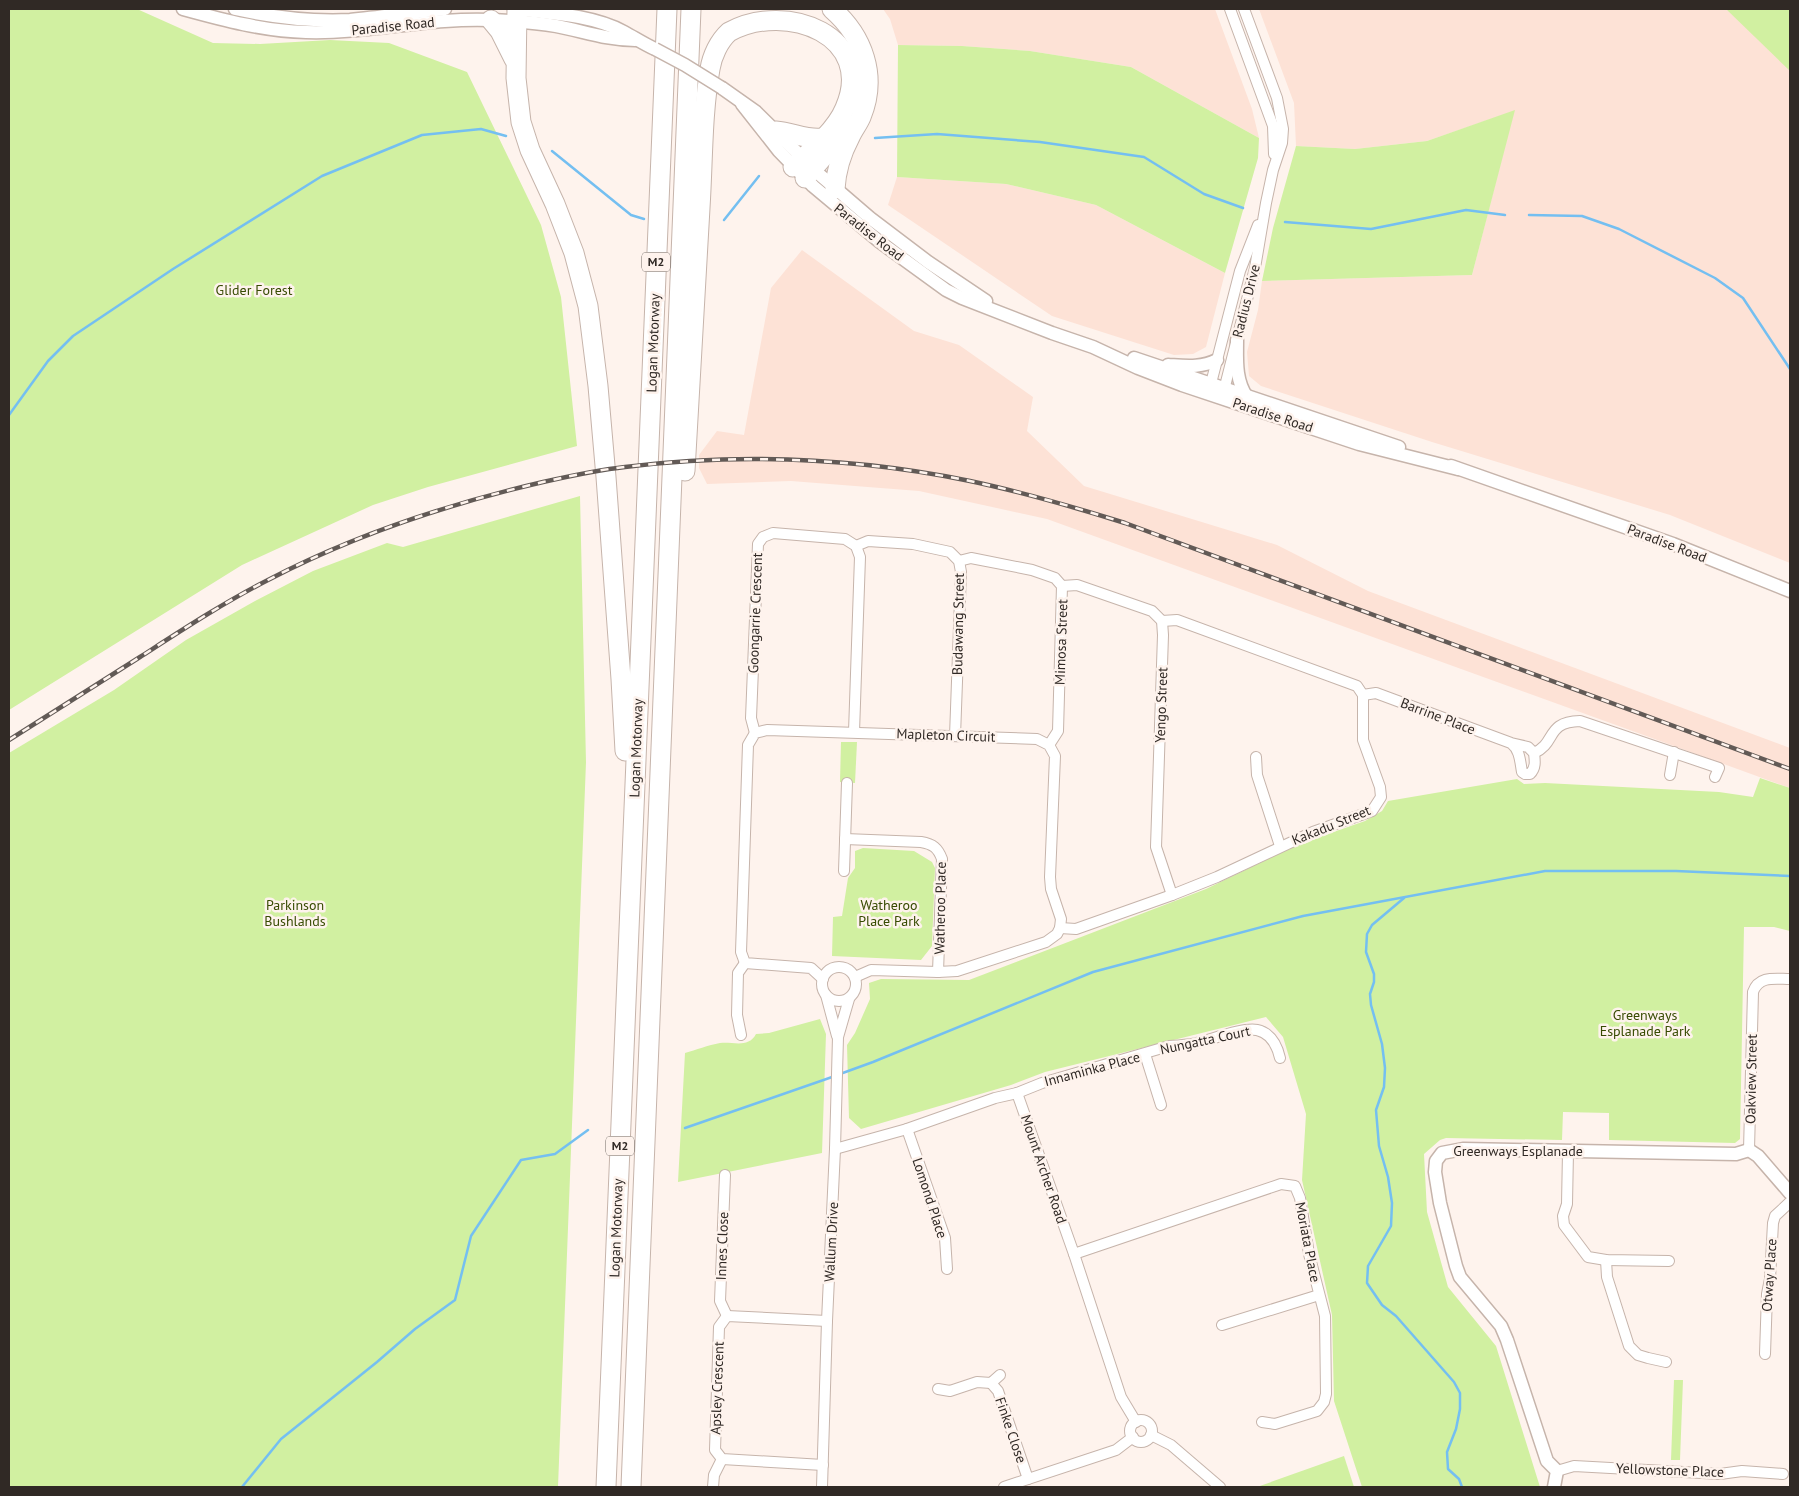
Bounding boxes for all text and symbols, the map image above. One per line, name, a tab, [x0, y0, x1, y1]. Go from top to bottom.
street label: Paradise Road	[350, 13, 436, 39]
street label: Paradise Road	[830, 199, 908, 265]
road number: M2	[642, 252, 670, 272]
street label: Radius Drive	[1228, 262, 1264, 340]
park label: Glider Forest	[216, 281, 293, 299]
street label: Logan Motorway	[642, 293, 664, 393]
street label: Paradise Road	[1230, 394, 1316, 436]
street label: Paradise Road	[1625, 520, 1709, 566]
street label: Goongarrie Crescent	[744, 552, 766, 674]
street label: Budawang Street	[948, 573, 968, 675]
street label: Mimosa Street	[1051, 598, 1072, 685]
street label: Yengo Street	[1151, 667, 1171, 743]
street label: Barrine Place	[1398, 693, 1478, 739]
street label: Logan Motorway	[625, 698, 647, 798]
street label: Mapleton Circuit	[896, 724, 996, 746]
street label: Kakadu Street	[1289, 801, 1373, 849]
street label: Watheroo Place	[930, 861, 950, 955]
park label: Parkinson Bushlands	[264, 896, 326, 930]
park label: Watheroo Place Park	[858, 896, 920, 930]
park label: Greenways Esplanade Park	[1600, 1006, 1691, 1040]
street label: Nungatta Court	[1158, 1022, 1252, 1058]
street label: Oakview Street	[1741, 1034, 1761, 1124]
street label: Innaminka Place	[1042, 1048, 1142, 1090]
street label: Mount Archer Road	[1017, 1112, 1071, 1226]
road number: M2	[606, 1136, 634, 1156]
street label: Greenways Esplanade	[1453, 1142, 1583, 1160]
street label: Lomond Place	[909, 1155, 951, 1241]
street label: Logan Motorway	[605, 1178, 627, 1278]
street label: Moriata Place	[1291, 1200, 1325, 1284]
street label: Wallum Drive	[820, 1201, 842, 1283]
street label: Innes Close	[712, 1211, 732, 1281]
street label: Otway Place	[1757, 1238, 1781, 1312]
street label: Apsley Crescent	[706, 1341, 728, 1435]
street label: Finke Close	[991, 1395, 1031, 1465]
street label: Yellowstone Place	[1616, 1459, 1724, 1481]

